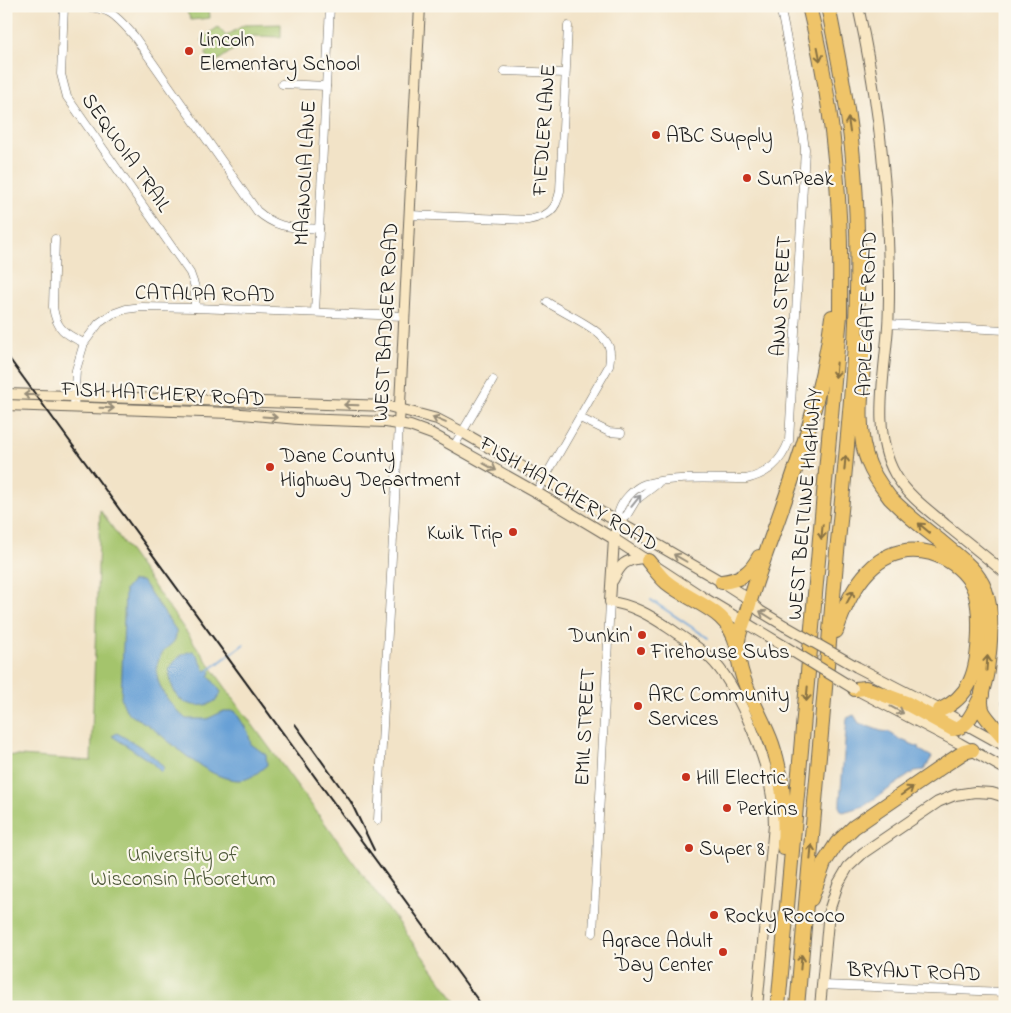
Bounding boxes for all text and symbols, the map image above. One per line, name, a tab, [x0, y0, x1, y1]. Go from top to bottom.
place label: Lincoln Elementary School	[199, 26, 360, 82]
marker: Lincoln Elementary School	[183, 45, 195, 57]
one-way arrow	[815, 46, 824, 62]
street label: FIEDLER LANE	[525, 63, 565, 198]
street label: SEQUOIA TRAIL	[73, 88, 178, 219]
street label: MAGNOLIA LANE	[287, 100, 325, 246]
one-way arrow	[844, 117, 854, 133]
place label: ABC Supply	[666, 122, 773, 154]
marker: ABC Supply	[650, 129, 662, 141]
place label: SunPeak	[757, 165, 834, 195]
marker: SunPeak	[741, 172, 753, 184]
street label: WEST BADGER ROAD	[367, 222, 407, 422]
street label: APPLEGATE ROAD	[850, 231, 886, 397]
street label: ANN STREET	[764, 235, 800, 357]
street label: CATALPA ROAD	[135, 279, 275, 311]
one-way arrow	[831, 362, 841, 378]
street label: FISH HATCHERY ROAD	[59, 375, 265, 415]
street label: WEST BELTLINE HIGHWAY	[781, 387, 831, 621]
one-way arrow	[23, 390, 40, 400]
one-way arrow	[343, 400, 360, 410]
one-way arrow	[99, 404, 115, 413]
one-way arrow	[261, 412, 277, 421]
one-way arrow	[432, 415, 447, 425]
street label: FISH HATCHERY ROAD	[472, 429, 663, 560]
place label: Dane County Highway Department	[279, 442, 461, 498]
one-way arrow	[841, 455, 850, 471]
marker: Dane County Highway Department	[264, 461, 276, 473]
one-way arrow	[482, 462, 497, 472]
one-way arrow	[631, 495, 642, 508]
place label: Kwik Trip	[427, 519, 503, 549]
one-way arrow	[917, 522, 930, 533]
one-way arrow	[817, 524, 826, 540]
marker: Kwik Trip	[507, 526, 519, 538]
one-way arrow	[673, 553, 687, 563]
one-way arrow	[845, 589, 855, 604]
one-way arrow	[760, 609, 774, 619]
place label: Dunkin'	[568, 622, 632, 652]
marker: Dunkin'	[636, 629, 648, 641]
place label: Firehouse Subs	[650, 638, 790, 668]
marker: Firehouse Subs	[635, 645, 647, 657]
one-way arrow	[983, 656, 992, 672]
street label: EMIL STREET	[568, 667, 604, 787]
place label: ARC Community Services	[648, 681, 789, 735]
one-way arrow	[802, 686, 812, 702]
marker: ARC Community Services	[632, 700, 644, 712]
one-way arrow	[889, 706, 903, 716]
place label: Hill Electric	[696, 764, 787, 794]
marker: Hill Electric	[680, 771, 692, 783]
one-way arrow	[900, 786, 914, 796]
place label: Perkins	[737, 795, 798, 825]
marker: Perkins	[721, 802, 733, 814]
place label: Super 8	[699, 835, 765, 865]
park label: University of Wisconsin Arboretum	[90, 841, 276, 895]
marker: Super 8	[683, 842, 695, 854]
one-way arrow	[806, 844, 816, 860]
place label: Rocky Rococo	[724, 902, 845, 934]
marker: Rocky Rococo	[708, 909, 720, 921]
place label: Agrace Adult Day Center	[602, 927, 713, 983]
marker: Agrace Adult Day Center	[717, 946, 729, 958]
one-way arrow	[796, 955, 805, 971]
street label: BRYANT ROAD	[846, 956, 981, 990]

